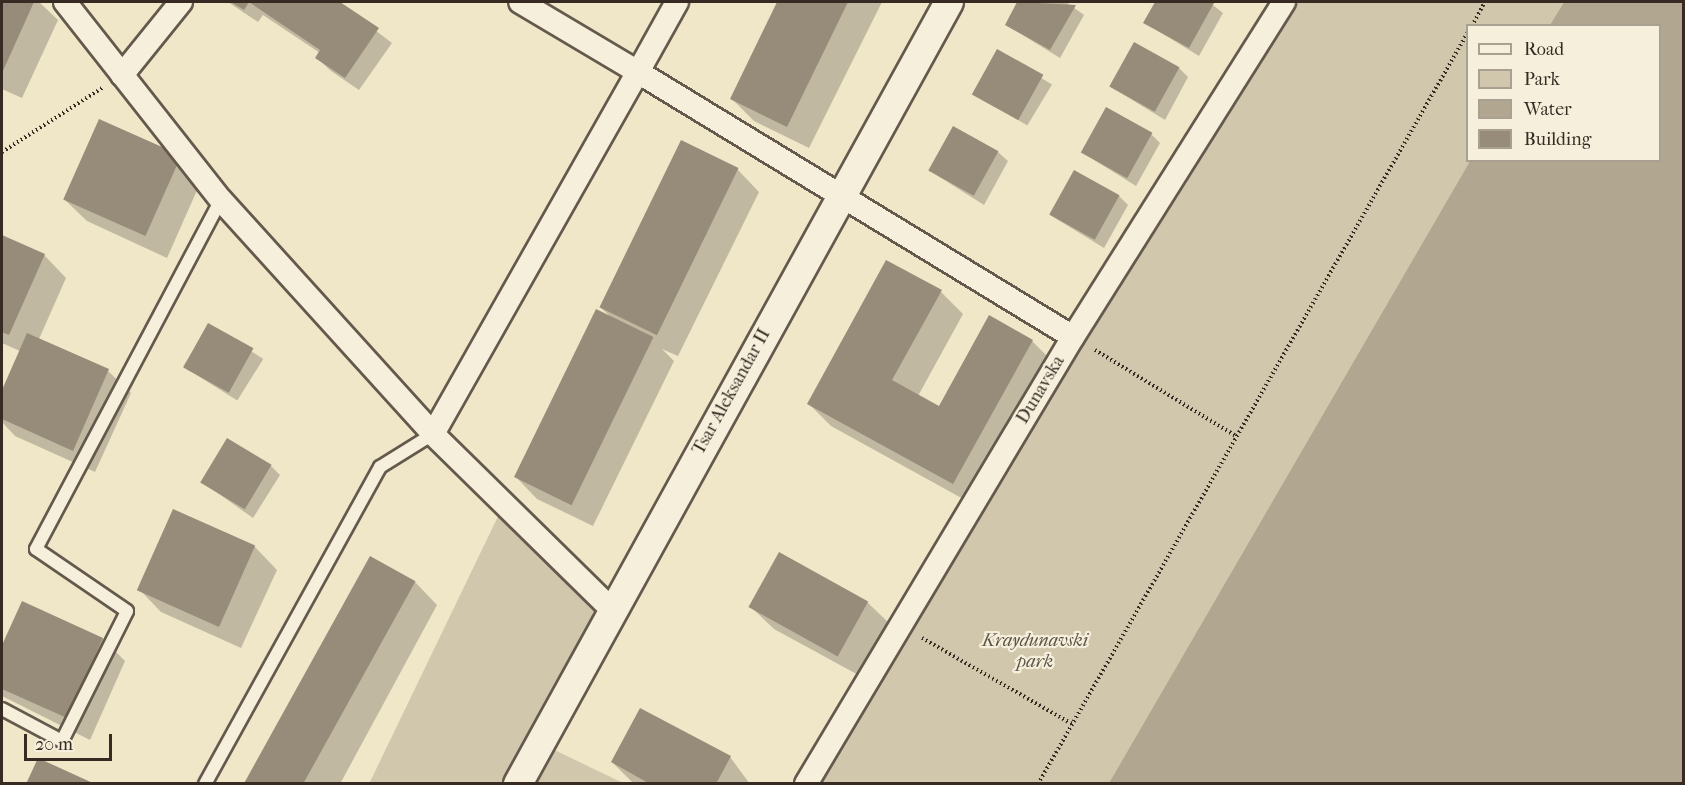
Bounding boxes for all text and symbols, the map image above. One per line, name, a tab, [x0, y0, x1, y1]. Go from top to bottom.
legend	[1466, 24, 1661, 162]
text: Road	[1524, 39, 1564, 60]
text: Park	[1524, 69, 1560, 90]
text: Water	[1524, 99, 1572, 120]
text: Building	[1524, 129, 1591, 150]
street label: Tsar Aleksandar II	[688, 325, 776, 459]
street label: Dunavska	[1012, 352, 1070, 428]
park label: Kraydunavski park	[982, 631, 1088, 674]
scale bar	[27, 722, 116, 760]
text: 20 m	[35, 734, 73, 755]

